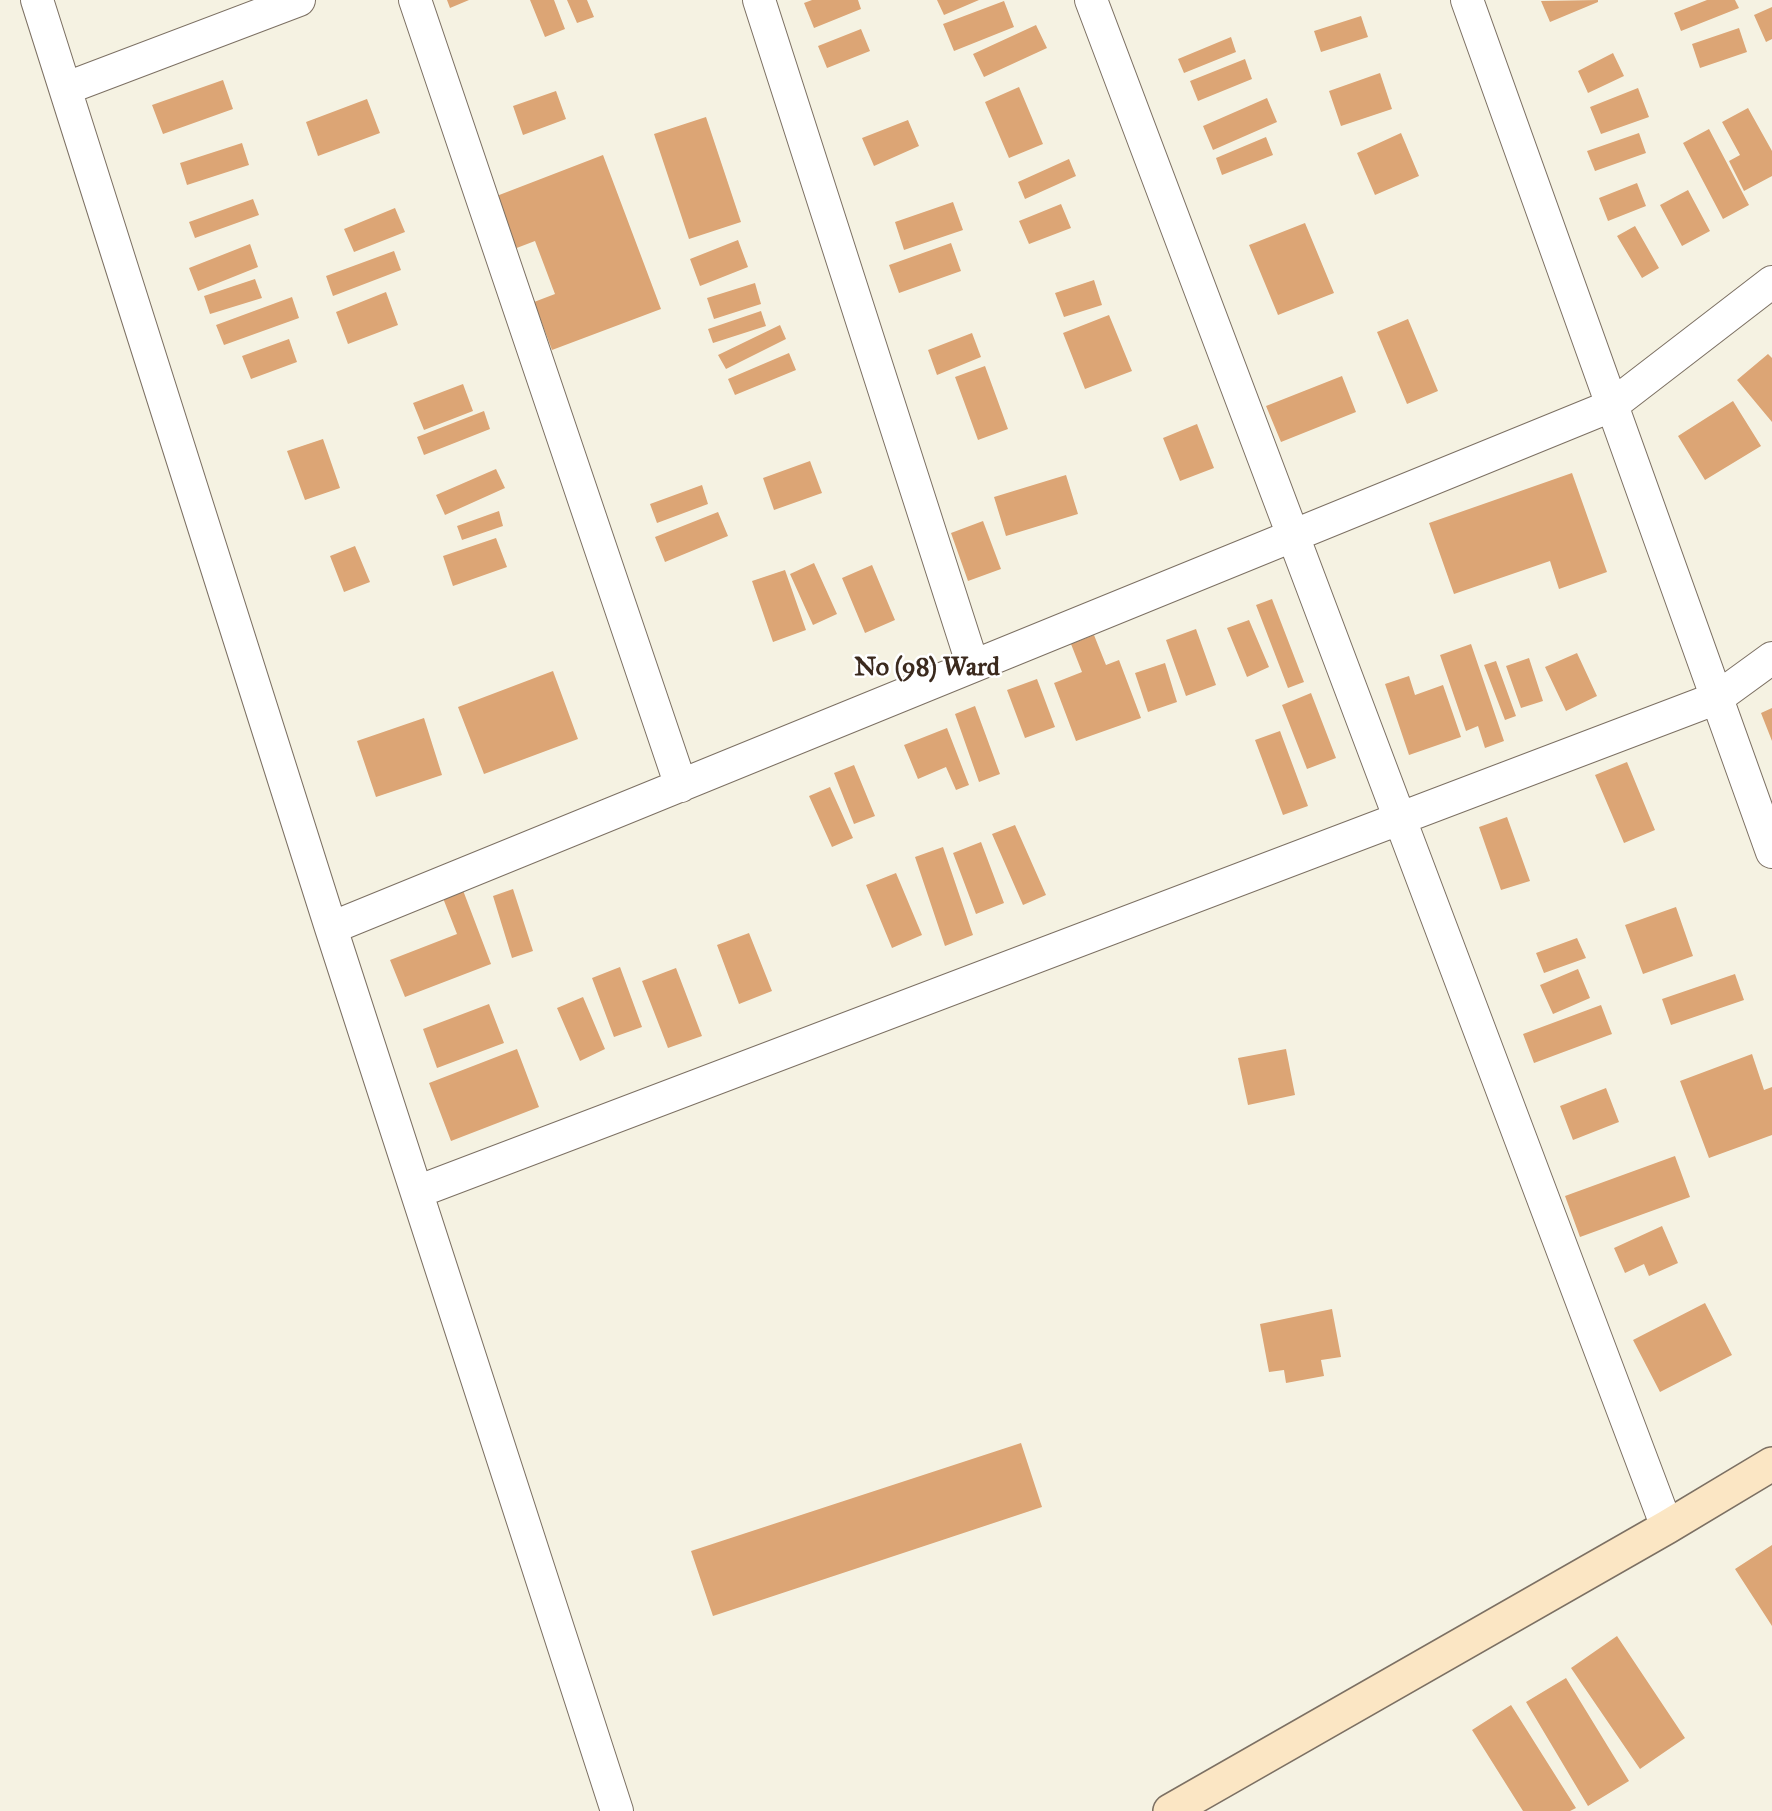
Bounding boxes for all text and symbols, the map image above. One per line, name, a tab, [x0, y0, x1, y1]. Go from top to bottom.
district label: No (98) Ward	[854, 653, 1000, 685]

